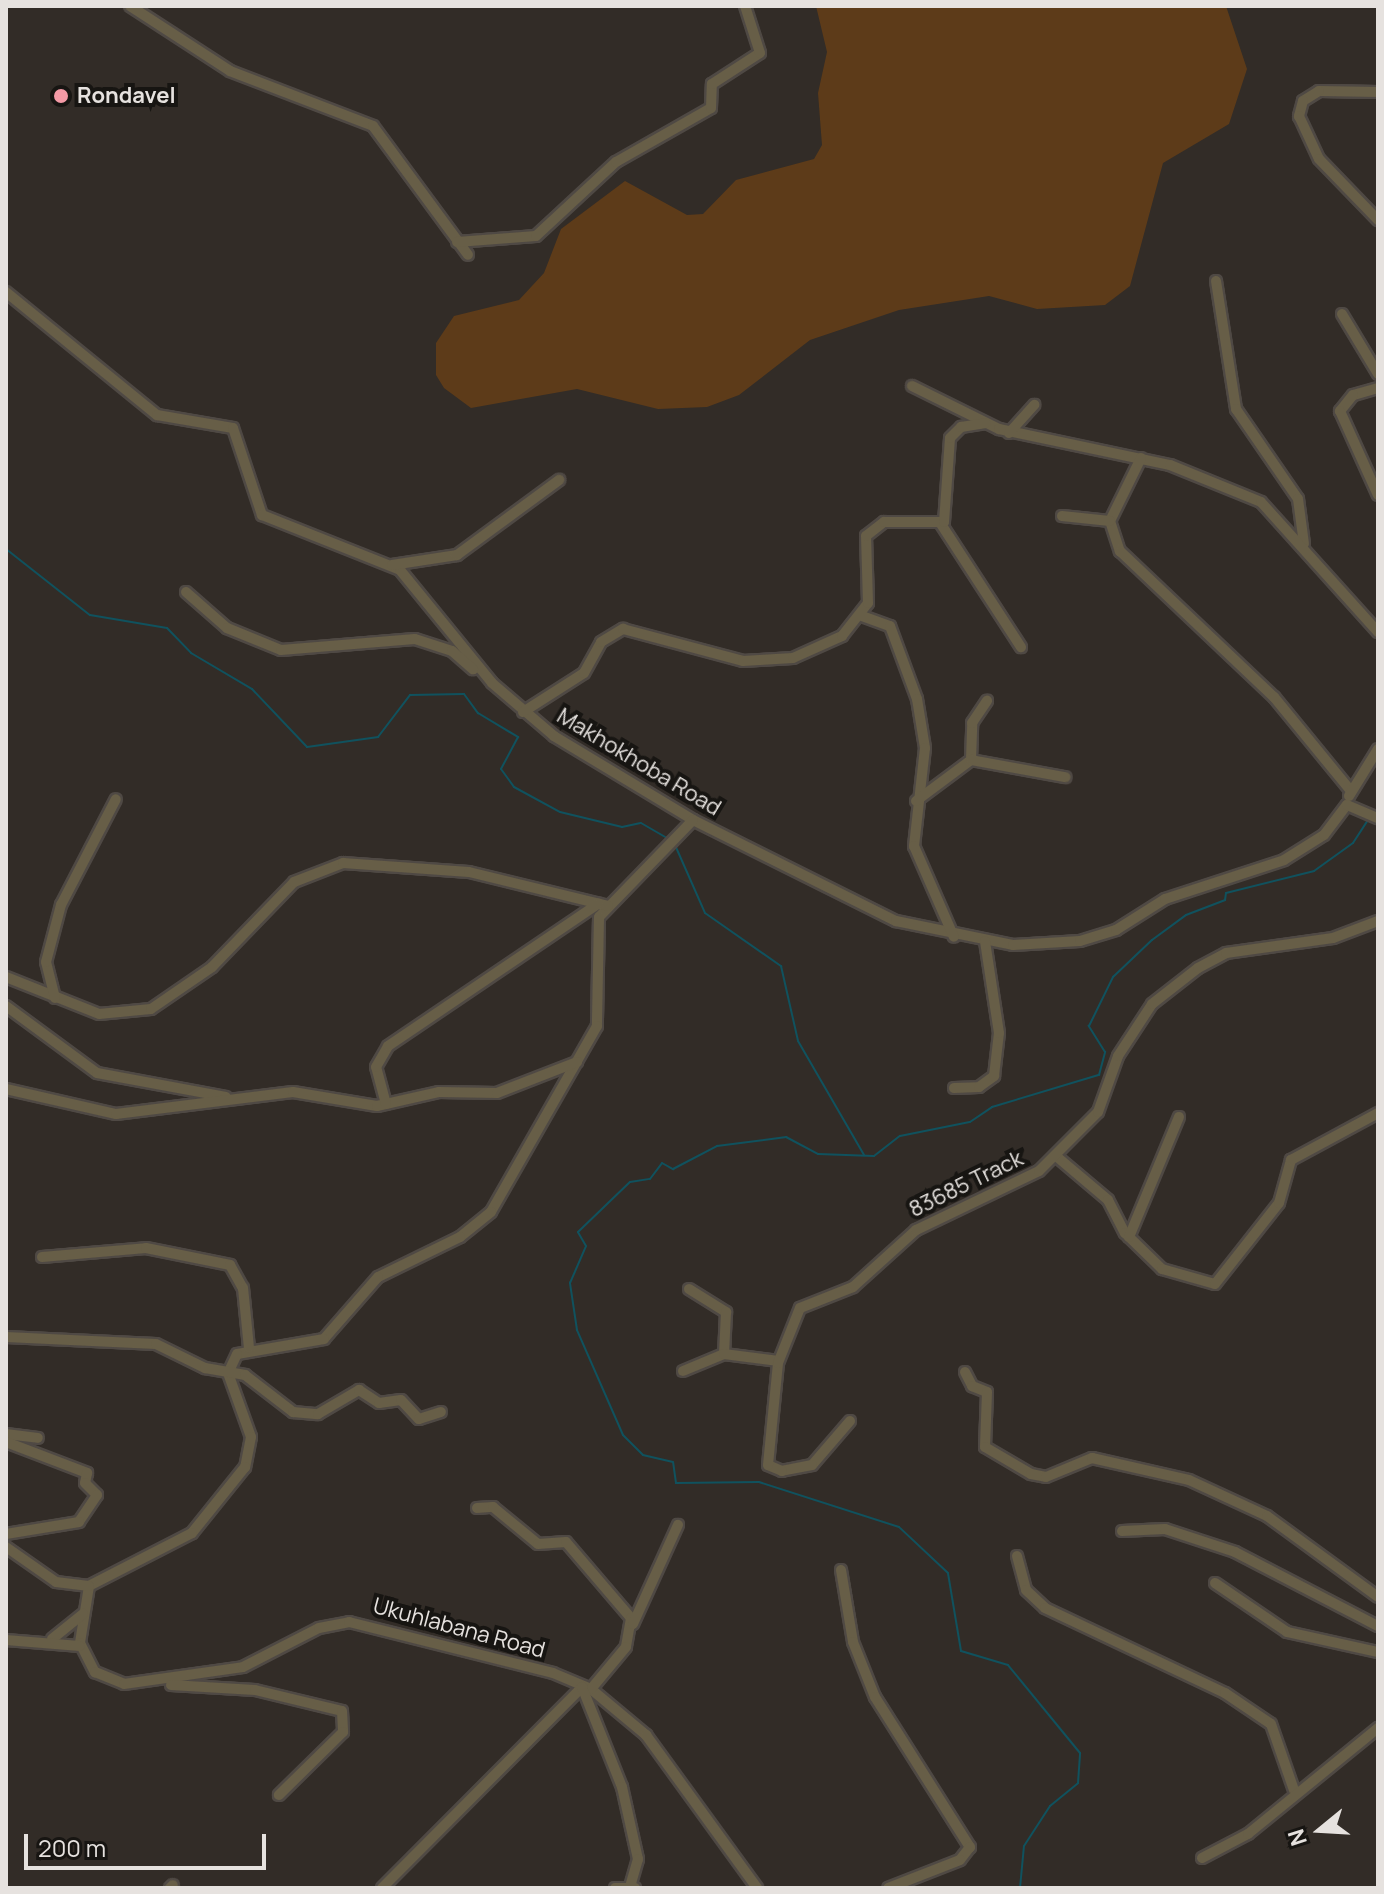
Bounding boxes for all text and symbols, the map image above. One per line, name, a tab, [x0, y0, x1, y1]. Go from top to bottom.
place label: Rondavel	[77, 83, 176, 109]
marker: Rondavel	[52, 87, 70, 105]
street label: Makhokhoba Road	[552, 703, 726, 821]
street label: 83685 Track	[905, 1145, 1027, 1223]
street label: Ukuhlabana Road	[370, 1592, 548, 1664]
north arrow	[1280, 1790, 1360, 1870]
scale bar	[28, 1818, 270, 1868]
text: N	[1280, 1825, 1314, 1850]
text: 200 m	[38, 1831, 106, 1864]

